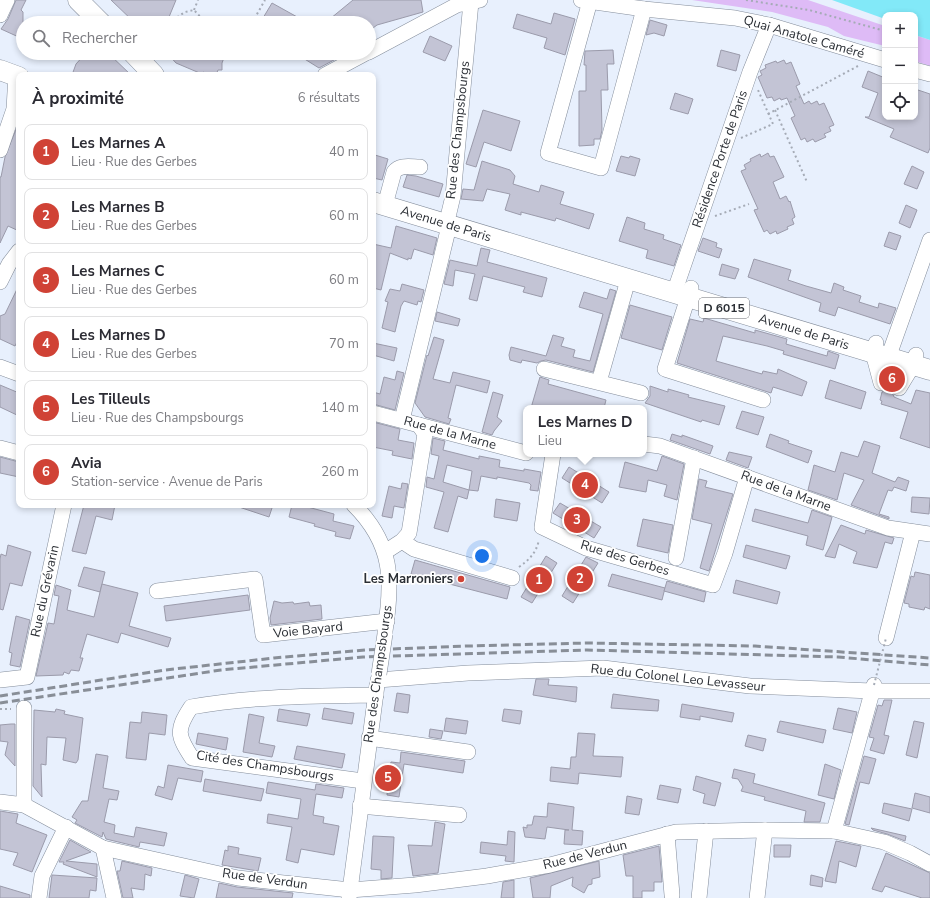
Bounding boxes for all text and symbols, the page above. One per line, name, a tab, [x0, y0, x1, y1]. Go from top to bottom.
street label: Quai Anatole Caméré	[741, 11, 867, 63]
map controls	[882, 12, 918, 120]
button: +	[882, 12, 918, 48]
search box	[16, 16, 376, 60]
icon: search	[30, 27, 52, 49]
text: Rechercher	[62, 28, 137, 48]
button: −	[882, 48, 918, 84]
street label: Rue des Champsbourgs	[442, 60, 474, 200]
button: locate	[882, 84, 918, 120]
text: À proximité	[32, 87, 124, 110]
street label: Résidence Porte de Paris	[688, 88, 752, 230]
text: 6 résultats	[298, 89, 360, 107]
text: Les Marnes A	[71, 133, 165, 153]
text: 1	[42, 143, 50, 161]
text: 40 m	[329, 143, 359, 161]
text: Lieu · Rue des Gerbes	[71, 153, 197, 171]
text: Les Marnes B	[71, 197, 165, 217]
street label: Avenue de Paris	[398, 202, 494, 246]
text: 2	[42, 207, 50, 225]
text: 60 m	[329, 207, 359, 225]
text: Lieu · Rue des Gerbes	[71, 217, 197, 235]
text: Les Marnes C	[71, 261, 164, 281]
text: 3	[42, 271, 50, 289]
text: 60 m	[329, 271, 359, 289]
text: Lieu · Rue des Gerbes	[71, 281, 197, 299]
road number: D 6015	[699, 298, 749, 318]
street label: Avenue de Paris	[756, 310, 852, 354]
text: Les Marnes D	[71, 325, 166, 345]
text: 4	[42, 335, 50, 353]
text: 70 m	[329, 335, 359, 353]
text: Lieu · Rue des Gerbes	[71, 345, 197, 363]
pin: 6	[879, 364, 905, 394]
text: Les Tilleuls	[71, 389, 150, 409]
text: 5	[42, 399, 50, 417]
text: 140 m	[321, 399, 359, 417]
popup	[523, 405, 647, 457]
text: Lieu · Rue des Champsbourgs	[71, 409, 244, 427]
street label: Rue de la Marne	[402, 412, 498, 454]
text: Les Marnes D	[538, 412, 632, 432]
text: Lieu	[538, 432, 562, 450]
text: Avia	[71, 453, 102, 473]
text: 6	[42, 463, 50, 481]
text: 260 m	[321, 463, 359, 481]
street label: Rue de la Marne	[738, 466, 834, 516]
pin: 4	[572, 470, 598, 500]
text: Station-service · Avenue de Paris	[71, 473, 263, 491]
pin: 3	[564, 505, 590, 535]
street label: Rue des Gerbes	[578, 536, 672, 580]
street label: Rue du Grévarin	[26, 543, 64, 639]
your location	[472, 546, 492, 566]
pin: 2	[567, 564, 593, 594]
pin: 1	[526, 565, 552, 595]
place label: Les Marroniers	[364, 570, 453, 588]
marker: Les Marroniers	[456, 574, 466, 584]
street label: Rue des Champsbourgs	[359, 604, 397, 744]
street label: Voie Bayard	[271, 617, 344, 643]
street label: Rue du Colonel Leo Levasseur	[590, 660, 767, 696]
street label: Cité des Champsbourgs	[195, 746, 335, 786]
pin: 5	[375, 763, 401, 793]
street label: Rue de Verdun	[541, 836, 629, 874]
street label: Rue de Verdun	[221, 864, 309, 894]

